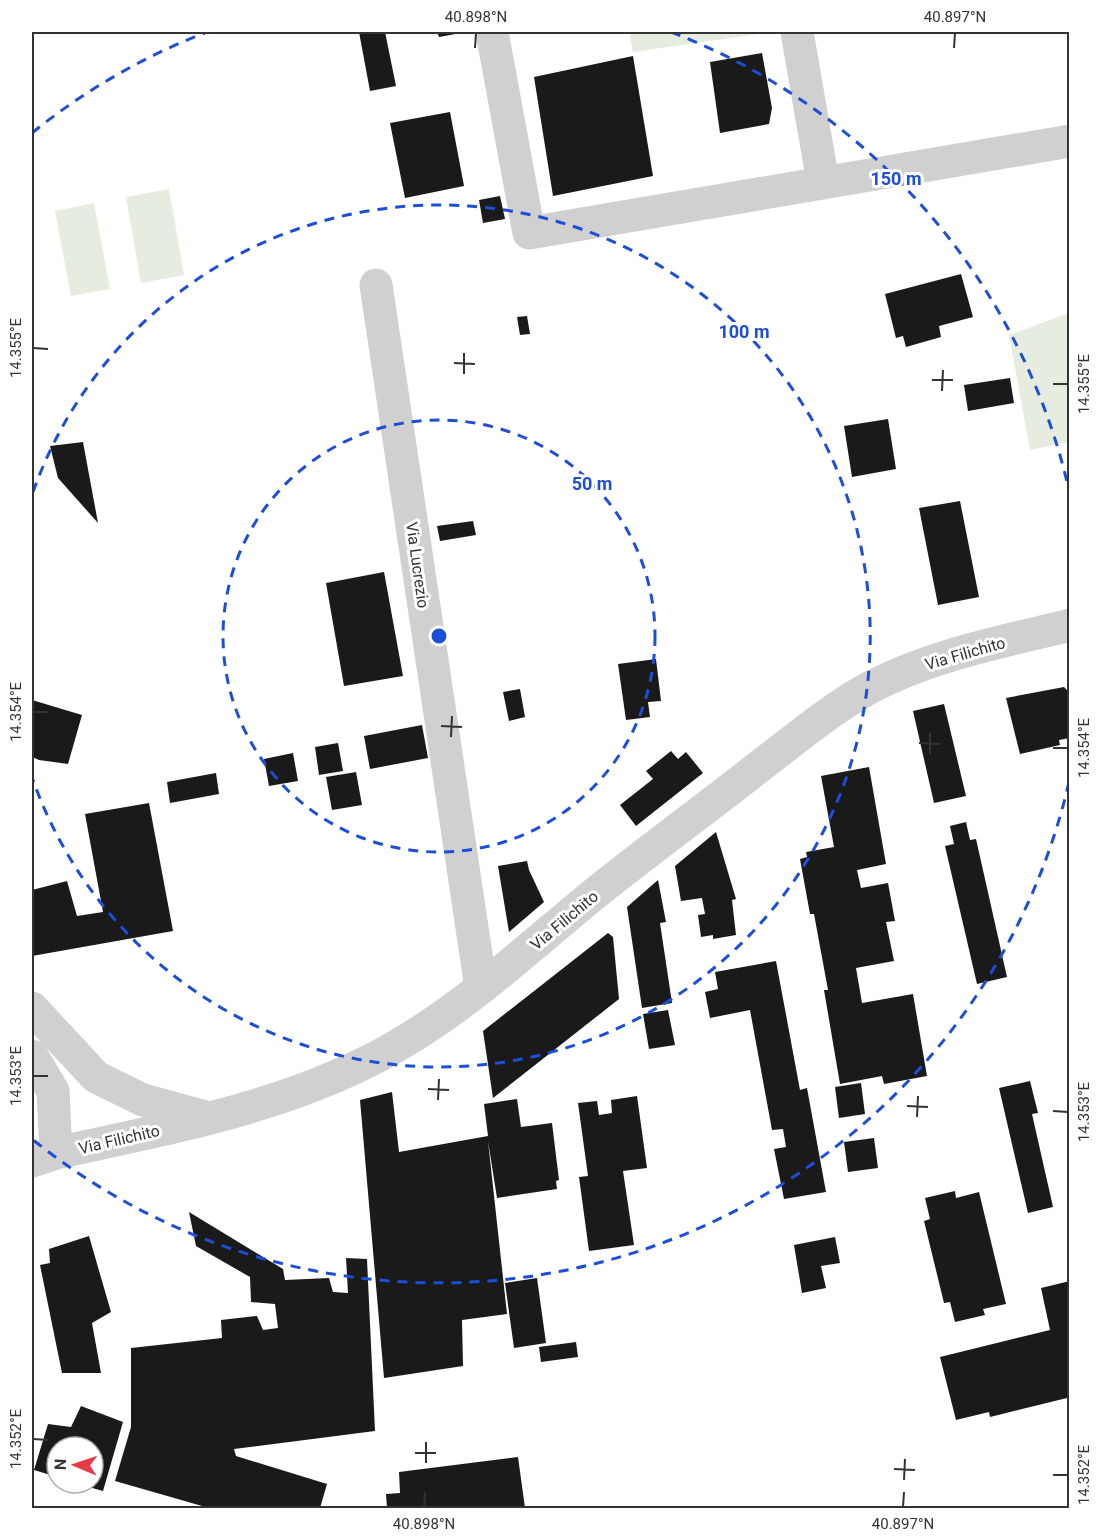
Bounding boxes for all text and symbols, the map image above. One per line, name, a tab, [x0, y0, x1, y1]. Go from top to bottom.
text: 40.898°N	[445, 8, 507, 26]
text: 40.897°N	[924, 8, 986, 26]
text: 150 m	[870, 168, 922, 189]
text: 14.355°E	[7, 317, 25, 378]
text: 100 m	[718, 321, 770, 342]
text: 14.355°E	[1075, 353, 1093, 414]
text: 50 m	[572, 473, 612, 494]
street label: Via Lucrezio	[402, 521, 433, 609]
centre of rings	[429, 626, 449, 646]
street label: Via Filichito	[923, 633, 1007, 674]
text: 14.354°E	[7, 681, 25, 742]
text: 14.354°E	[1075, 717, 1093, 778]
street label: Via Filichito	[527, 887, 602, 954]
text: 14.353°E	[7, 1045, 25, 1106]
text: 14.353°E	[1075, 1081, 1093, 1142]
street label: Via Filichito	[77, 1121, 161, 1158]
text: 14.352°E	[7, 1408, 25, 1469]
north arrow	[45, 1435, 105, 1495]
text: 14.352°E	[1075, 1444, 1093, 1505]
text: N	[51, 1459, 70, 1470]
text: 40.898°N	[393, 1515, 455, 1533]
text: 40.897°N	[872, 1515, 934, 1533]

